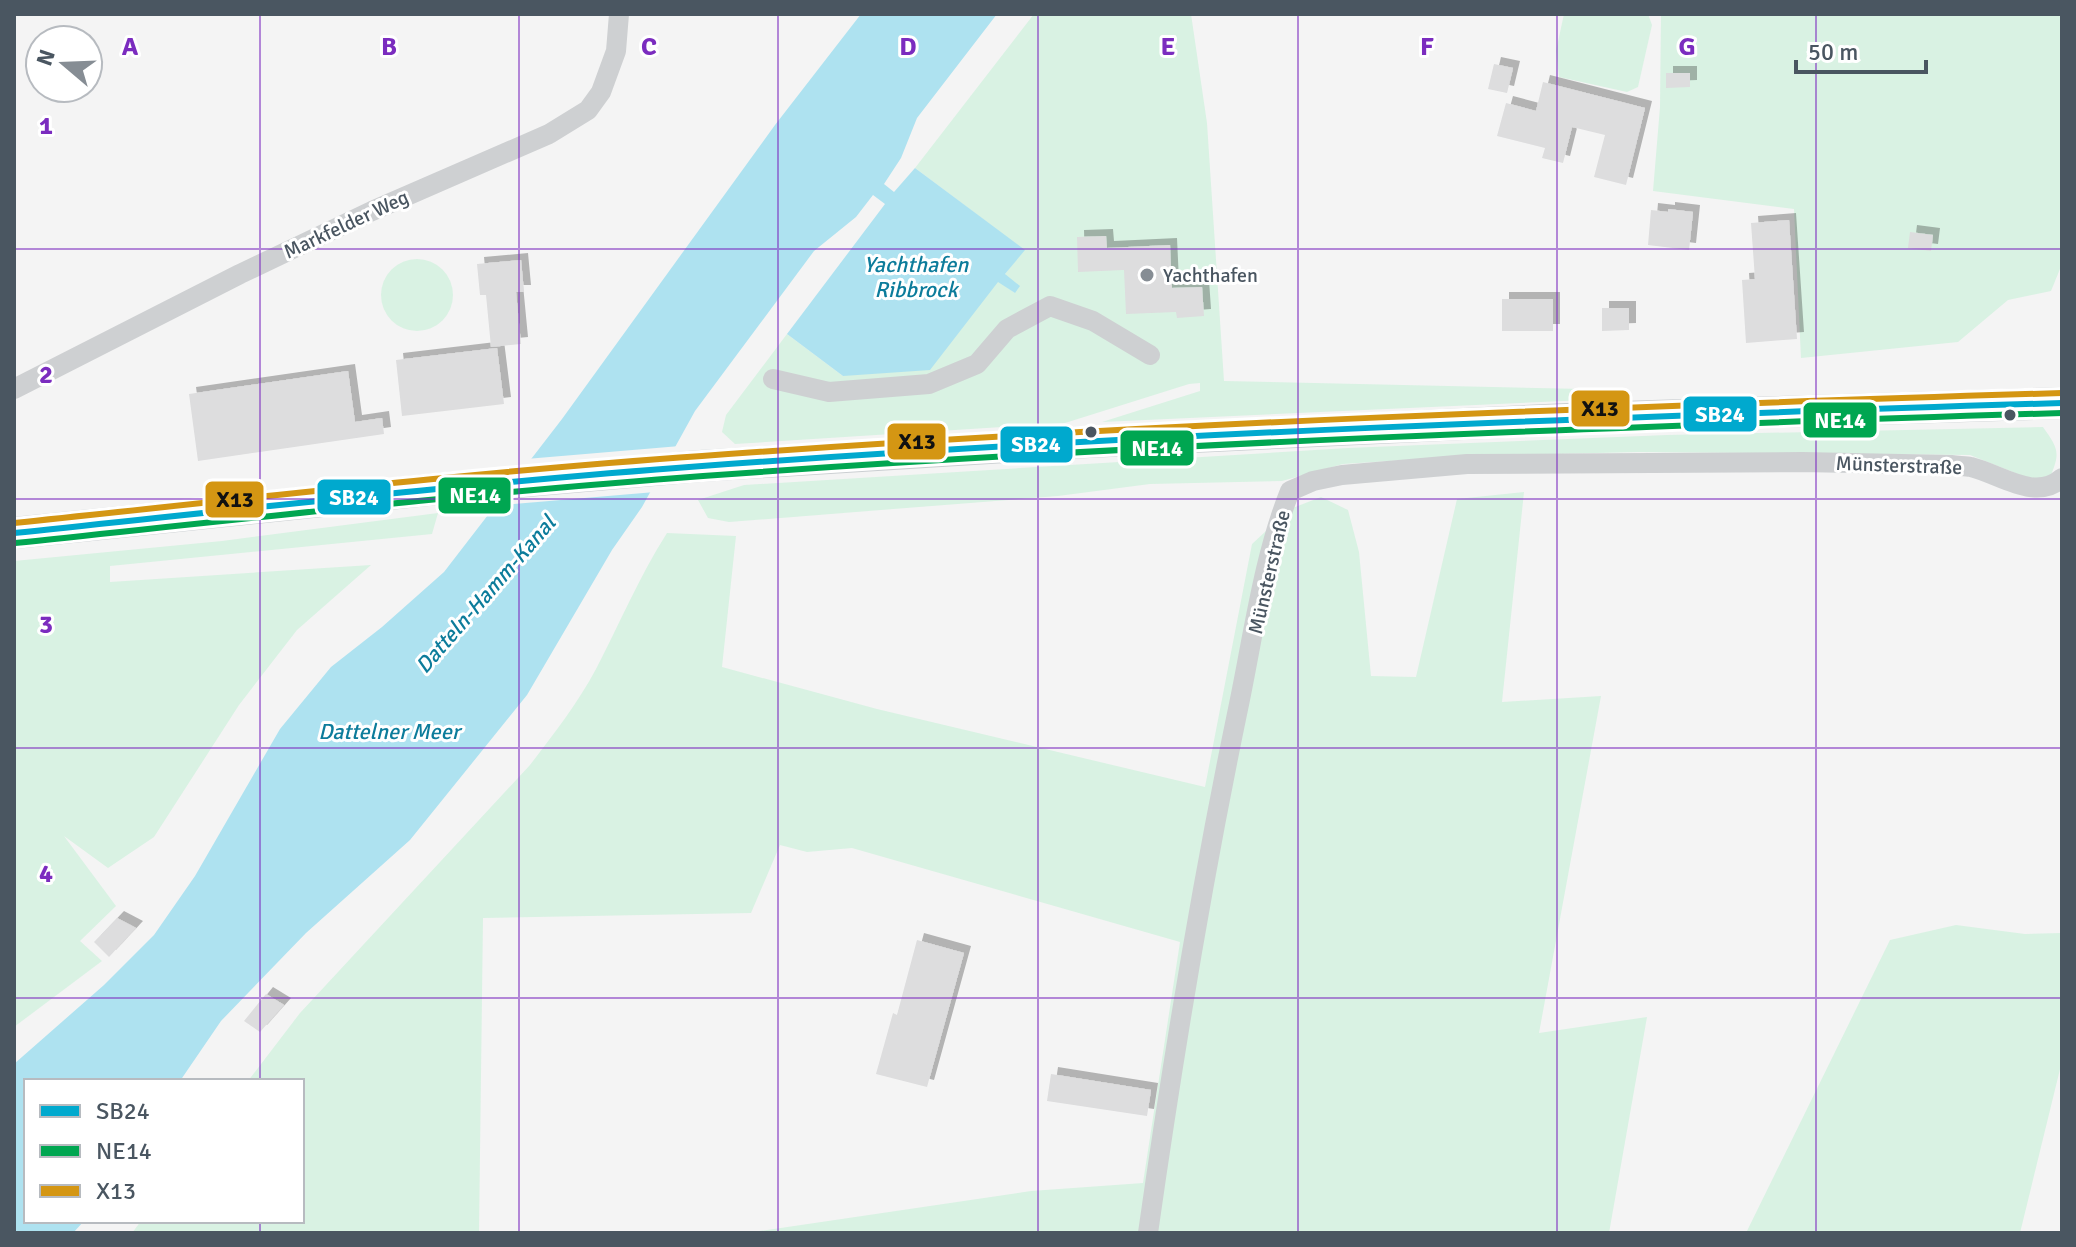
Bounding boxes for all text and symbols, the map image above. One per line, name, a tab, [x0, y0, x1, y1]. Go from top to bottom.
north arrow	[24, 24, 104, 104]
scale bar	[1796, 24, 1926, 74]
text: A	[122, 31, 139, 63]
text: B	[381, 31, 397, 63]
text: C	[641, 31, 657, 63]
text: D	[899, 31, 917, 63]
text: E	[1161, 31, 1175, 63]
text: F	[1420, 31, 1434, 63]
text: G	[1678, 31, 1696, 63]
text: 50 m	[1808, 37, 1858, 67]
text: N	[30, 46, 61, 69]
text: 1	[39, 110, 53, 142]
street label: Markfelder Weg	[280, 185, 413, 264]
water label: Yachthafen Ribbrock	[864, 251, 969, 303]
place label: Yachthafen	[1163, 263, 1258, 288]
marker: Yachthafen	[1138, 266, 1156, 284]
text: 2	[39, 359, 53, 391]
line badge: X13	[1570, 389, 1631, 428]
text: X13	[1581, 395, 1619, 422]
line badge: SB24	[1682, 395, 1758, 433]
text: SB24	[1695, 401, 1745, 428]
line badge: NE14	[1802, 401, 1878, 439]
text: NE14	[1814, 407, 1866, 434]
unlabelled marker	[2002, 407, 2018, 423]
line badge: X13	[886, 422, 947, 461]
unlabelled marker	[1083, 424, 1099, 440]
line badge: SB24	[999, 425, 1074, 464]
text: X13	[898, 428, 936, 455]
line badge: NE14	[1119, 429, 1195, 467]
text: SB24	[1011, 431, 1061, 458]
text: NE14	[1131, 435, 1183, 462]
street label: Münsterstraße	[1835, 451, 1963, 480]
line badge: NE14	[437, 476, 512, 515]
line badge: SB24	[316, 478, 392, 516]
line badge: X13	[204, 480, 265, 519]
text: NE14	[449, 482, 501, 509]
text: SB24	[329, 484, 379, 511]
text: X13	[216, 486, 254, 513]
street label: Münsterstraße	[1243, 508, 1296, 637]
water label: Datteln-Hamm-Kanal	[410, 509, 562, 679]
text: 3	[39, 609, 53, 641]
water label: Dattelner Meer	[318, 718, 463, 745]
text: 4	[39, 858, 53, 890]
legend	[24, 1079, 304, 1223]
text: SB24	[96, 1096, 150, 1126]
text: NE14	[96, 1136, 152, 1166]
text: X13	[96, 1176, 136, 1206]

